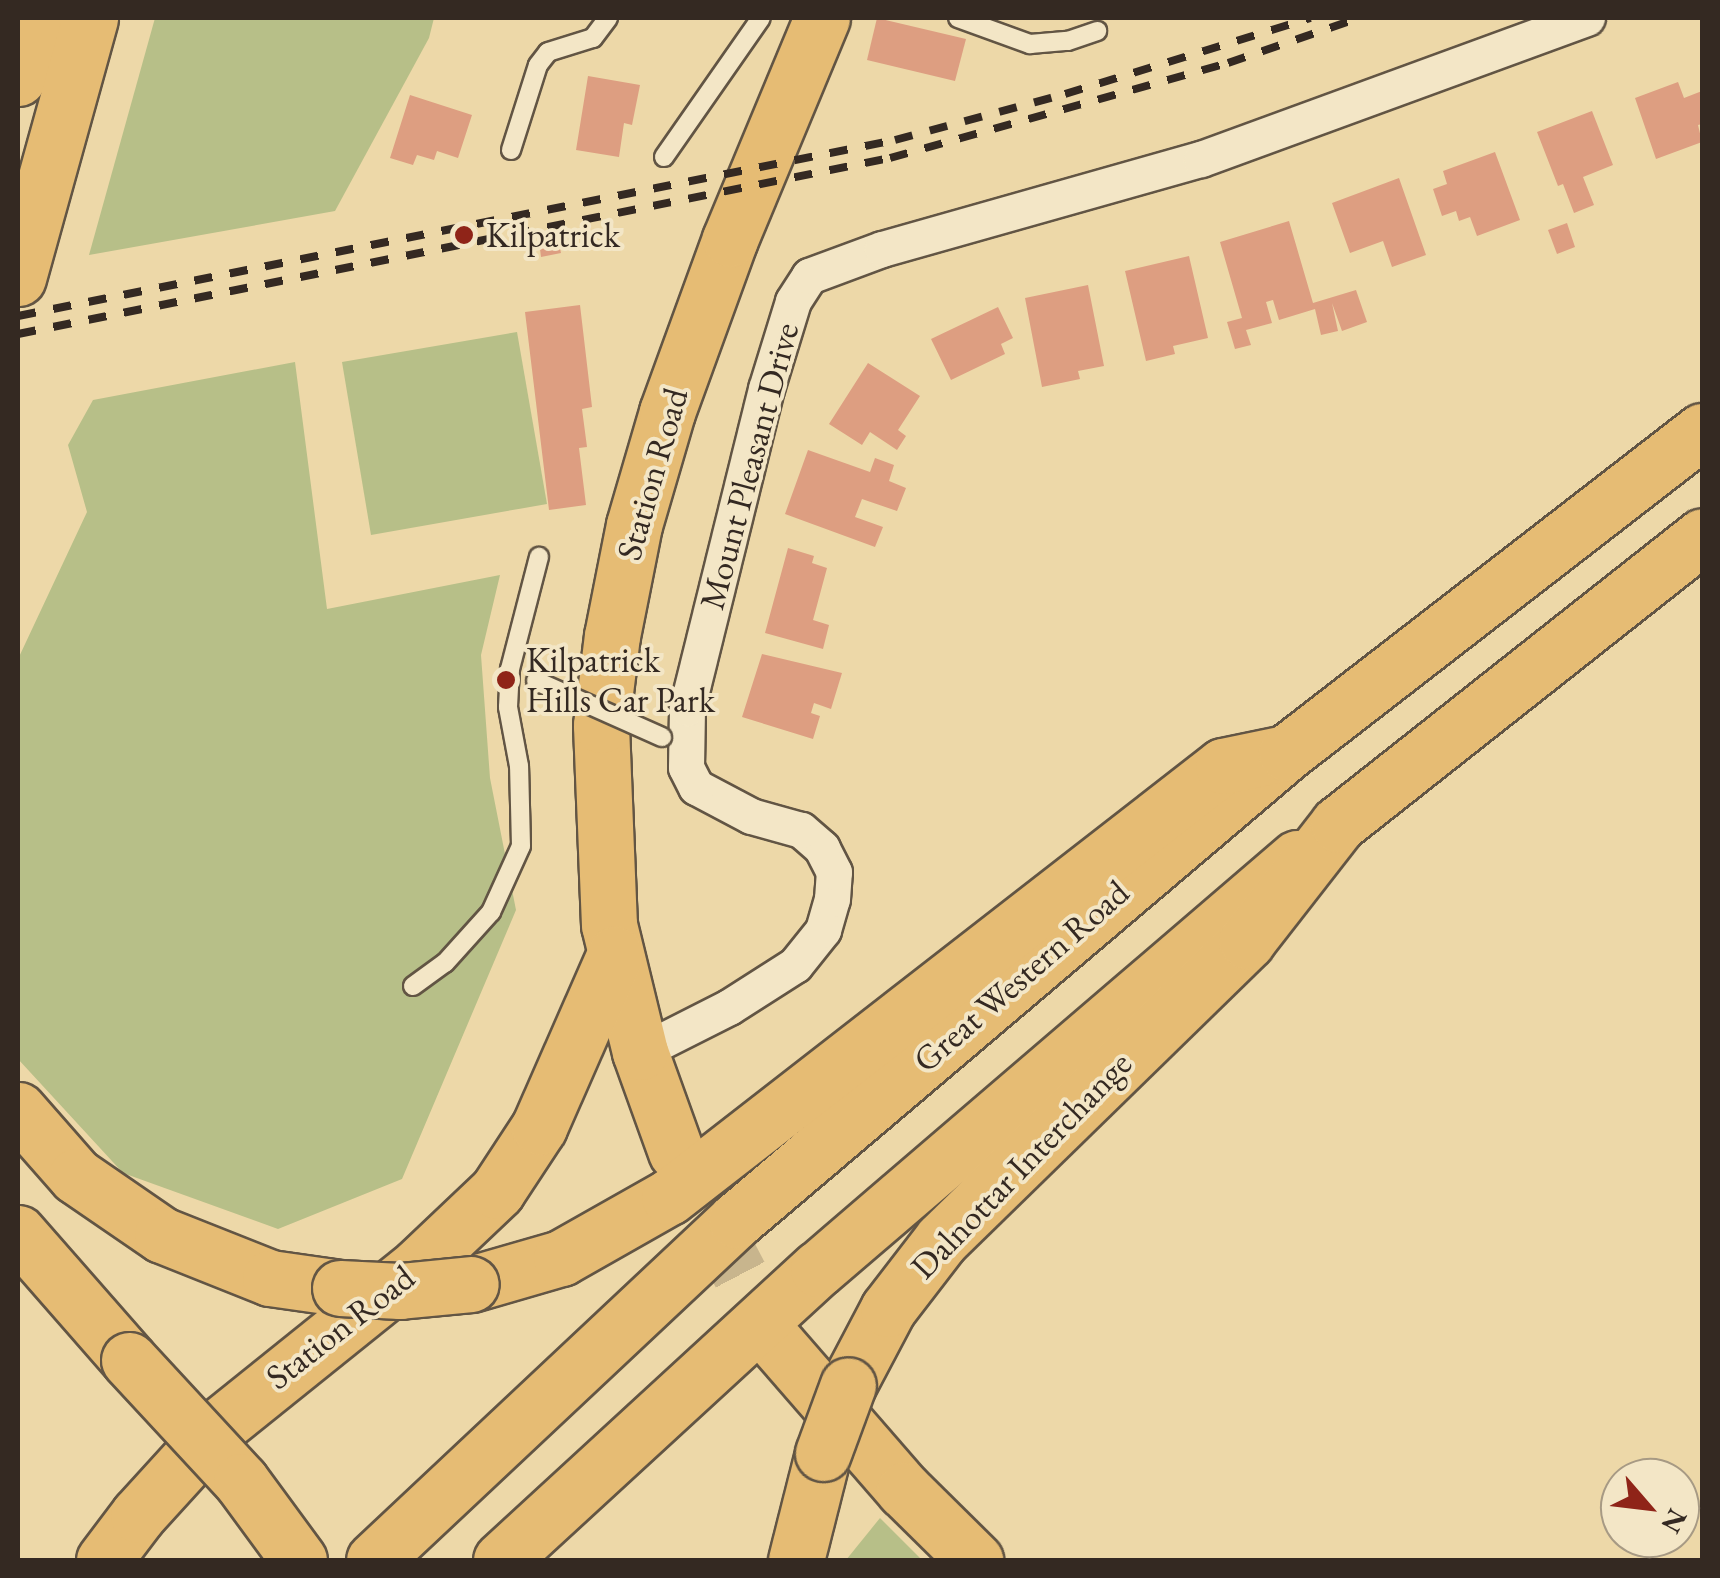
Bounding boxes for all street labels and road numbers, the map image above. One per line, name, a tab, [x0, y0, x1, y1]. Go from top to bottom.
street label: Mount Pleasant Drive	[691, 318, 807, 614]
street label: Station Road	[607, 383, 697, 565]
street label: Great Western Road	[905, 871, 1137, 1081]
street label: Dalnottar Interchange	[902, 1043, 1140, 1287]
street label: Station Road	[257, 1256, 423, 1398]

